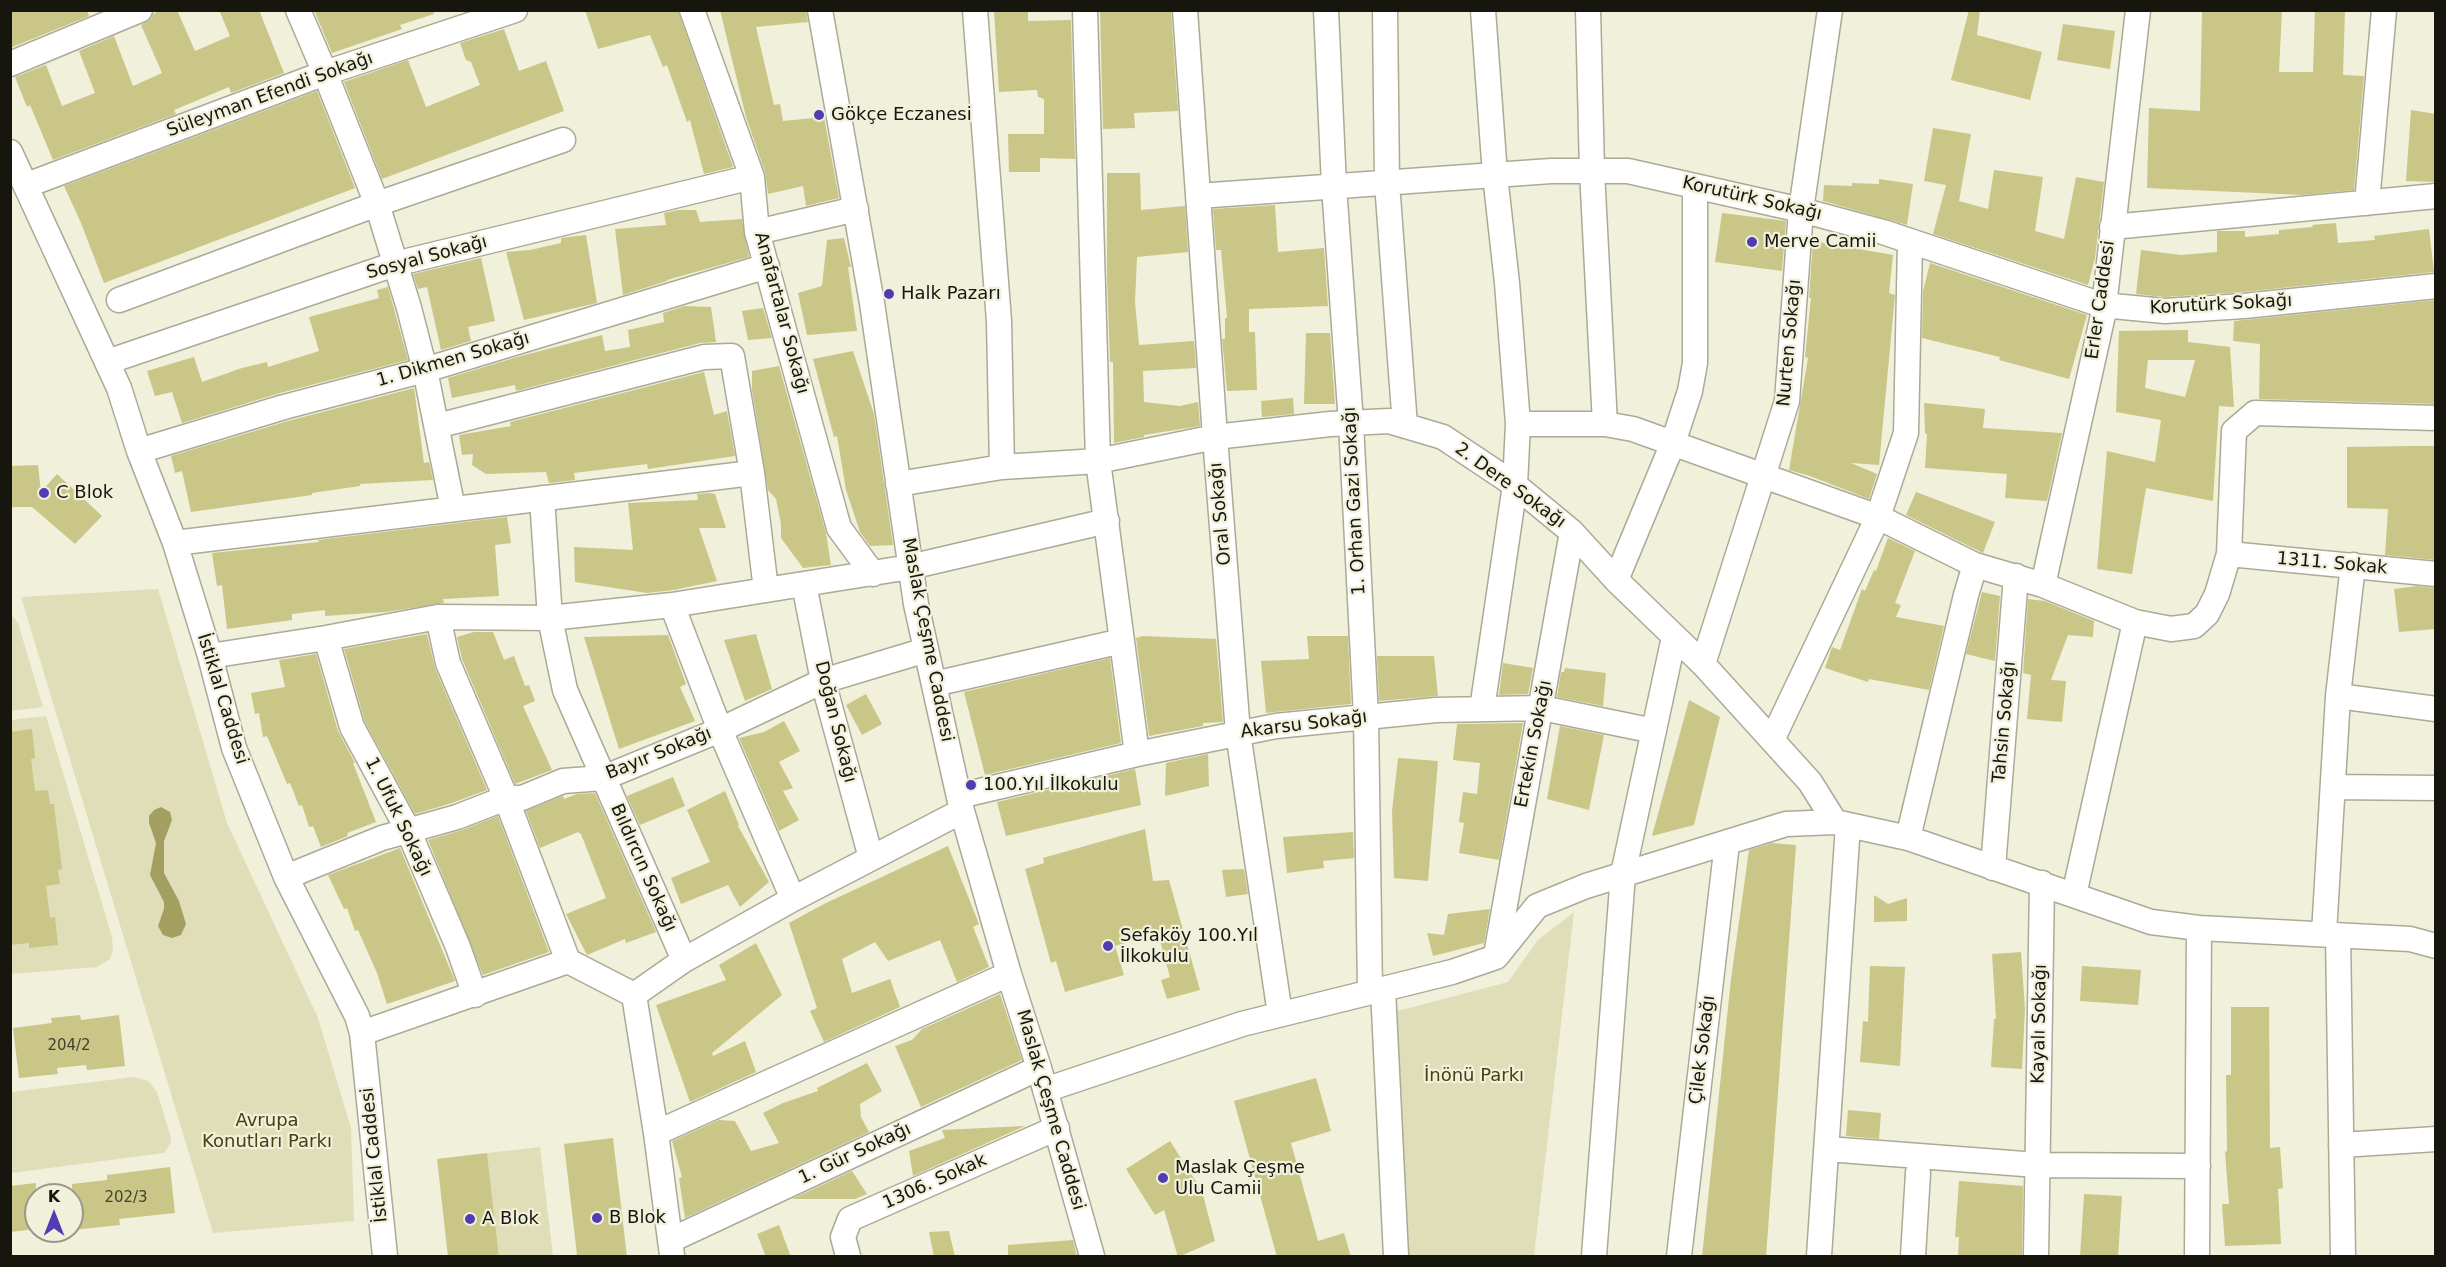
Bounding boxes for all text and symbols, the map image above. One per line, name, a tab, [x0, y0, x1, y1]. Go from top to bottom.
street label: Süleyman Efendi Sokağı	[164, 48, 376, 142]
place label: Gökçe Eczanesi	[831, 104, 972, 126]
marker: Gökçe Eczanesi	[812, 108, 826, 122]
street label: Korutürk Sokağı	[1680, 172, 1824, 226]
street label: Anafartalar Sokağı	[749, 230, 813, 396]
street label: Sosyal Sokağı	[364, 231, 490, 285]
place label: Merve Camii	[1764, 231, 1877, 253]
marker: Merve Camii	[1745, 235, 1759, 249]
street label: Erler Caddesi	[2082, 239, 2120, 361]
street label: Nurten Sokağı	[1774, 279, 1806, 407]
place label: Halk Pazarı	[901, 283, 1001, 305]
marker: Halk Pazarı	[882, 287, 896, 301]
street label: Korutürk Sokağı	[2149, 290, 2293, 320]
street label: 1. Dikmen Sokağı	[374, 328, 532, 392]
street label: 1. Orhan Gazi Sokağı	[1339, 406, 1371, 596]
street label: 2. Dere Sokağı	[1450, 439, 1570, 533]
street label: Oral Sokağı	[1206, 462, 1236, 566]
place label: C Blok	[56, 482, 113, 504]
marker: C Blok	[37, 486, 51, 500]
street label: Maslak Çeşme Caddesi	[897, 536, 957, 744]
street label: 1311. Sokak	[2276, 548, 2388, 580]
street label: İstiklal Caddesi	[192, 631, 252, 767]
street label: Doğan Sokağı	[809, 659, 861, 785]
street label: Tahsin Sokağı	[1989, 660, 2021, 784]
street label: Ertekin Sokağı	[1511, 678, 1557, 810]
street label: Akarsu Sokağı	[1239, 707, 1369, 743]
street label: Bayır Sokağı	[603, 723, 715, 785]
street label: 1. Ufuk Sokağı	[360, 754, 436, 880]
place label: 100.Yıl İlkokulu	[983, 774, 1119, 796]
marker: 100.Yıl İlkokulu	[964, 778, 978, 792]
street label: Bıldırcın Sokağı	[605, 801, 681, 935]
place label: Sefaköy 100.Yıl İlkokulu	[1120, 925, 1258, 968]
marker: Sefaköy 100.Yıl İlkokulu	[1101, 939, 1115, 953]
street label: Kayalı Sokağı	[2028, 964, 2052, 1084]
street label: Çilek Sokağı	[1686, 994, 1720, 1106]
street label: Maslak Çeşme Caddesi	[1011, 1007, 1089, 1213]
house number: 204/2	[47, 1037, 91, 1055]
park label: İnönü Parkı	[1424, 1065, 1524, 1087]
street label: İstiklal Caddesi	[357, 1086, 393, 1224]
park label: Avrupa Konutları Parkı	[202, 1110, 332, 1152]
street label: 1. Gür Sokağı	[795, 1119, 915, 1189]
street label: 1306. Sokak	[880, 1150, 990, 1214]
place label: Maslak Çeşme Ulu Camii	[1175, 1157, 1305, 1200]
marker: Maslak Çeşme Ulu Camii	[1156, 1171, 1170, 1185]
north arrow	[24, 1183, 84, 1243]
text: K	[48, 1187, 60, 1206]
house number: 202/3	[104, 1189, 148, 1207]
place label: B Blok	[609, 1207, 666, 1229]
place label: A Blok	[482, 1208, 539, 1230]
marker: B Blok	[590, 1211, 604, 1225]
marker: A Blok	[463, 1212, 477, 1226]

